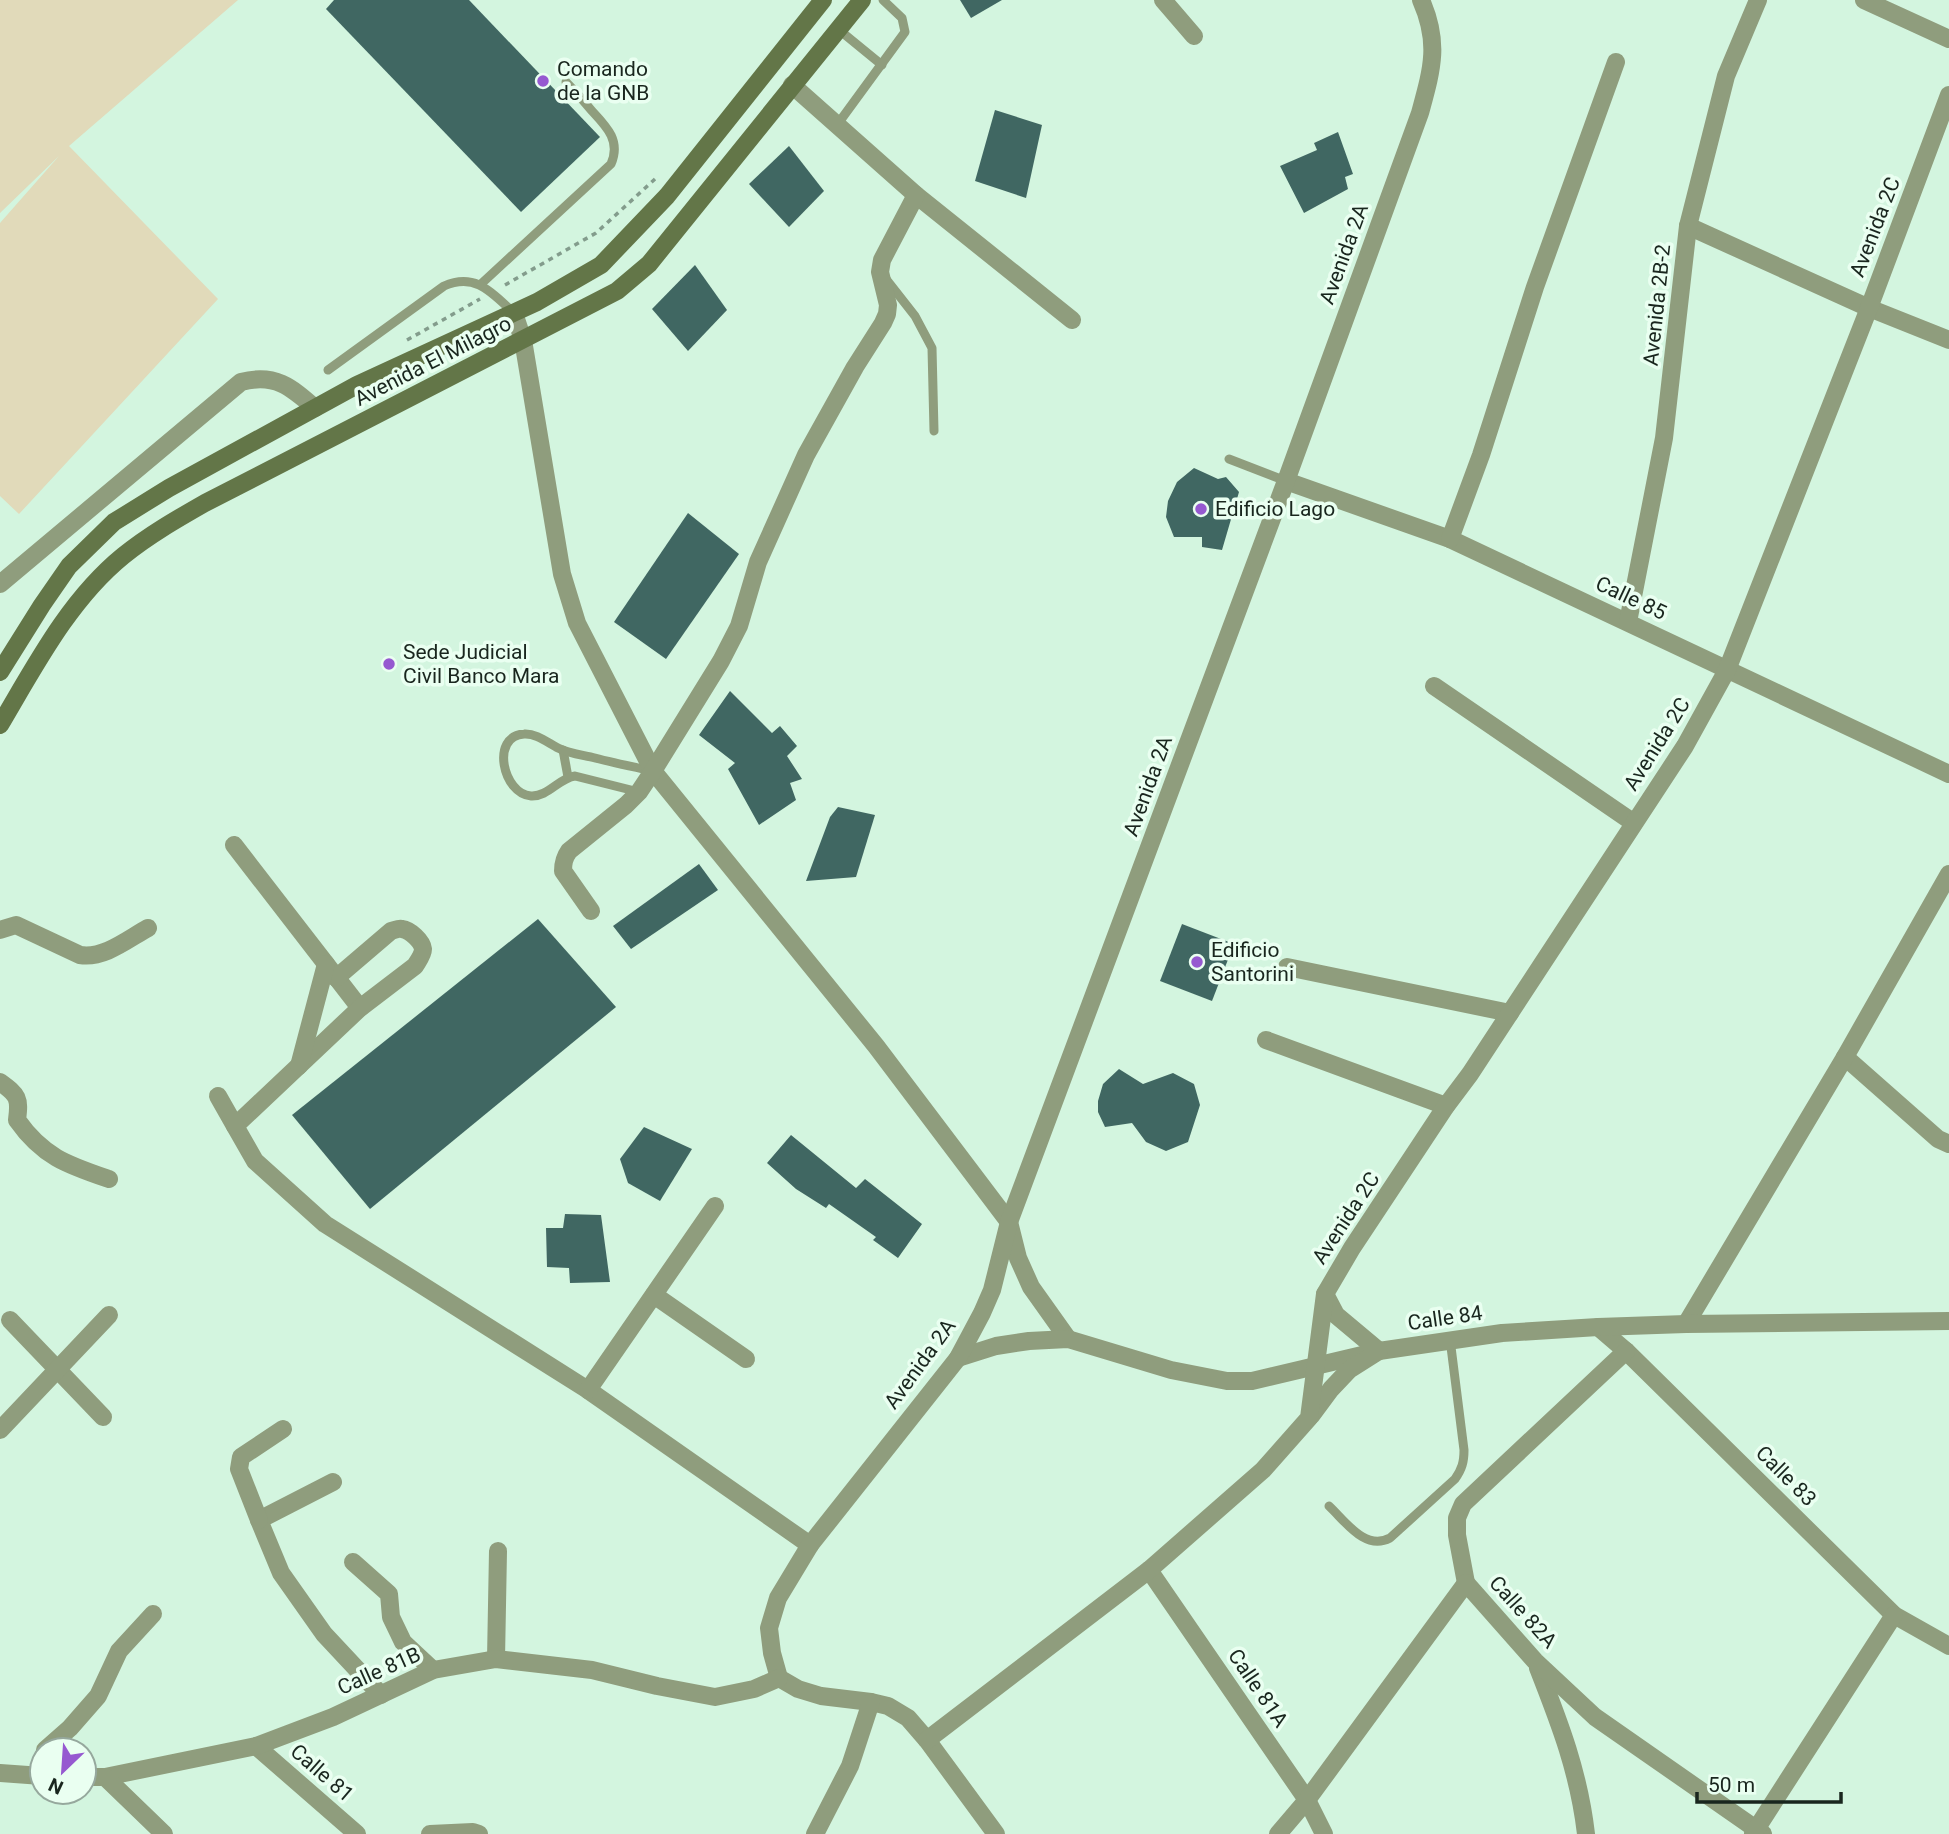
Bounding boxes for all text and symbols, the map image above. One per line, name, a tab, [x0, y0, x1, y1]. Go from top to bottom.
place label: Comando de la GNB	[557, 57, 649, 105]
marker: Comando de la GNB	[535, 73, 551, 89]
street label: Avenida 2C	[1845, 174, 1905, 280]
street label: Avenida 2A	[1315, 200, 1373, 307]
street label: Avenida 2B-2	[1639, 243, 1675, 367]
street label: Avenida El Milagro	[351, 311, 515, 411]
place label: Edificio Lago	[1215, 497, 1335, 521]
marker: Edificio Lago	[1193, 501, 1209, 517]
street label: Calle 85	[1592, 571, 1670, 625]
place label: Sede Judicial Civil Banco Mara	[403, 640, 560, 688]
marker: Sede Judicial Civil Banco Mara	[381, 656, 397, 672]
street label: Avenida 2C	[1619, 693, 1695, 795]
street label: Avenida 2A	[1119, 732, 1177, 839]
place label: Edificio Santorini	[1211, 938, 1294, 986]
marker: Edificio Santorini	[1189, 954, 1205, 970]
street label: Avenida 2C	[1307, 1167, 1385, 1269]
street label: Calle 84	[1406, 1301, 1484, 1335]
street label: Avenida 2A	[879, 1314, 961, 1414]
street label: Calle 83	[1751, 1441, 1821, 1511]
street label: Calle 82A	[1484, 1571, 1562, 1653]
street label: Calle 81B	[334, 1642, 424, 1700]
street label: Calle 81A	[1223, 1644, 1293, 1732]
north arrow	[28, 1736, 98, 1806]
street label: Calle 81	[286, 1739, 358, 1807]
scale bar	[1697, 1760, 1840, 1804]
text: N	[45, 1773, 67, 1799]
text: 50 m	[1708, 1773, 1755, 1797]

